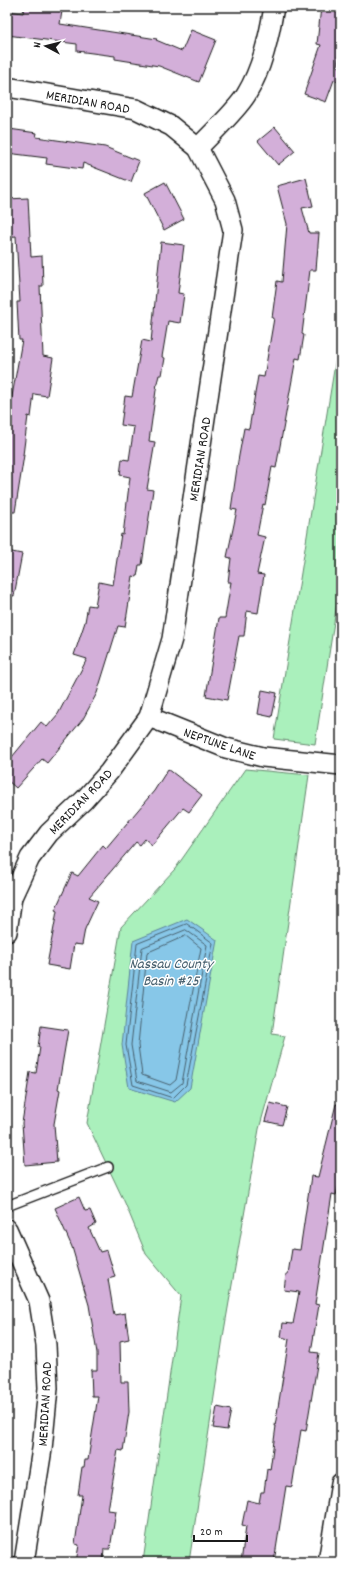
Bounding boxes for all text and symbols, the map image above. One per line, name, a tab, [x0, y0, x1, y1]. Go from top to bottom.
north arrow	[26, 26, 66, 66]
text: N	[30, 41, 46, 49]
street label: MERIDIAN ROAD	[44, 86, 131, 120]
street label: MERIDIAN ROAD	[184, 416, 217, 503]
street label: NEPTUNE LANE	[181, 723, 259, 767]
street label: MERIDIAN ROAD	[45, 765, 118, 840]
water label: Nassau County Basin #25	[129, 954, 214, 993]
street label: MERIDIAN ROAD	[34, 1361, 58, 1447]
scale bar	[194, 1517, 247, 1543]
text: 20 m	[200, 1524, 223, 1541]

